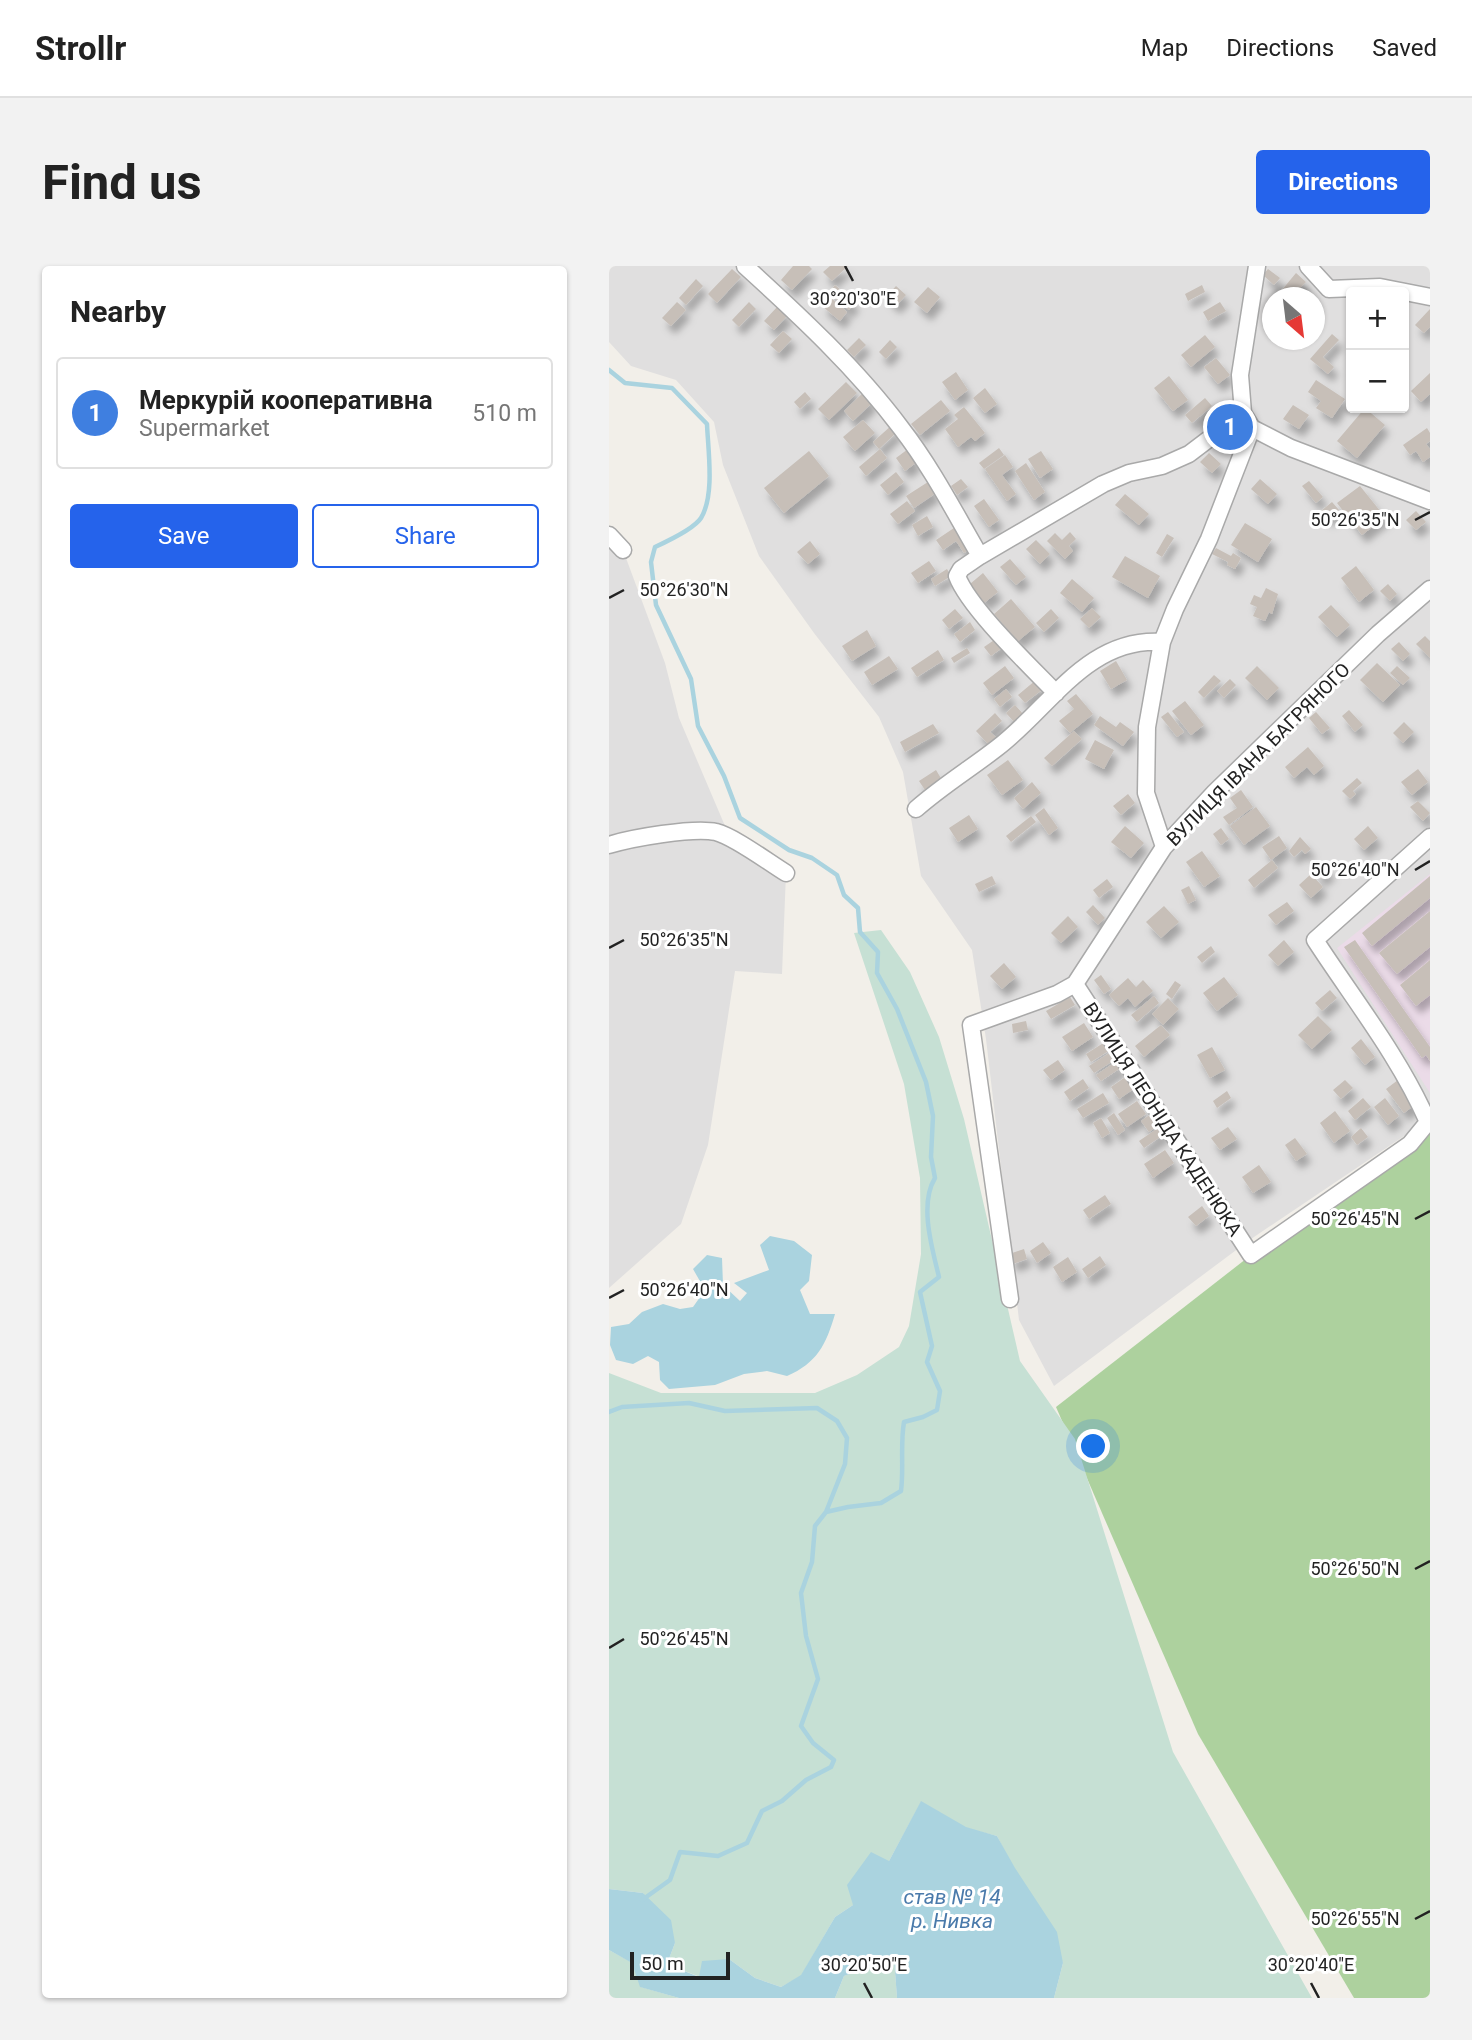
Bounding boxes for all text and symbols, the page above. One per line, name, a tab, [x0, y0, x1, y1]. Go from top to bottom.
text: Strollr	[35, 29, 126, 68]
text: Map	[1141, 34, 1188, 62]
text: Directions	[1226, 34, 1334, 62]
text: Saved	[1372, 34, 1437, 62]
button: Directions	[1256, 150, 1430, 214]
text: Find us	[42, 154, 202, 211]
north arrow	[1262, 287, 1325, 350]
map controls	[1346, 287, 1409, 413]
button: +	[1346, 287, 1409, 350]
text: 30°20'30"E	[810, 288, 896, 309]
text: Nearby	[70, 294, 166, 329]
button: −	[1346, 350, 1409, 413]
text: Меркурій кооперативна	[139, 385, 433, 415]
text: 1	[88, 400, 102, 427]
text: 510 m	[472, 400, 537, 427]
pin: 1	[1207, 401, 1253, 453]
text: Supermarket	[139, 415, 270, 442]
button: Save	[70, 504, 298, 568]
button: Share	[312, 504, 539, 568]
text: 50°26'35"N	[1310, 509, 1400, 530]
text: 50°26'30"N	[639, 579, 729, 600]
street label: ВУЛИЦЯ ІВАНА БАГРЯНОГО	[1162, 658, 1355, 851]
text: 50°26'40"N	[1310, 859, 1400, 880]
text: 50°26'35"N	[639, 929, 729, 950]
street label: ВУЛИЦЯ ЛЕОНІДА КАДЕНЮКА	[1078, 998, 1247, 1241]
text: 50°26'45"N	[1310, 1208, 1400, 1229]
text: 50°26'40"N	[639, 1279, 729, 1300]
your location	[1076, 1429, 1110, 1463]
text: 50°26'50"N	[1310, 1558, 1400, 1579]
text: 50°26'45"N	[639, 1628, 729, 1649]
water label: став № 14 р. Нивка	[903, 1885, 1001, 1933]
text: 50°26'55"N	[1310, 1908, 1400, 1929]
scale bar	[630, 1949, 730, 1981]
text: 50 m	[641, 1952, 684, 1975]
text: 30°20'50"E	[821, 1954, 907, 1975]
text: 30°20'40"E	[1268, 1954, 1354, 1975]

